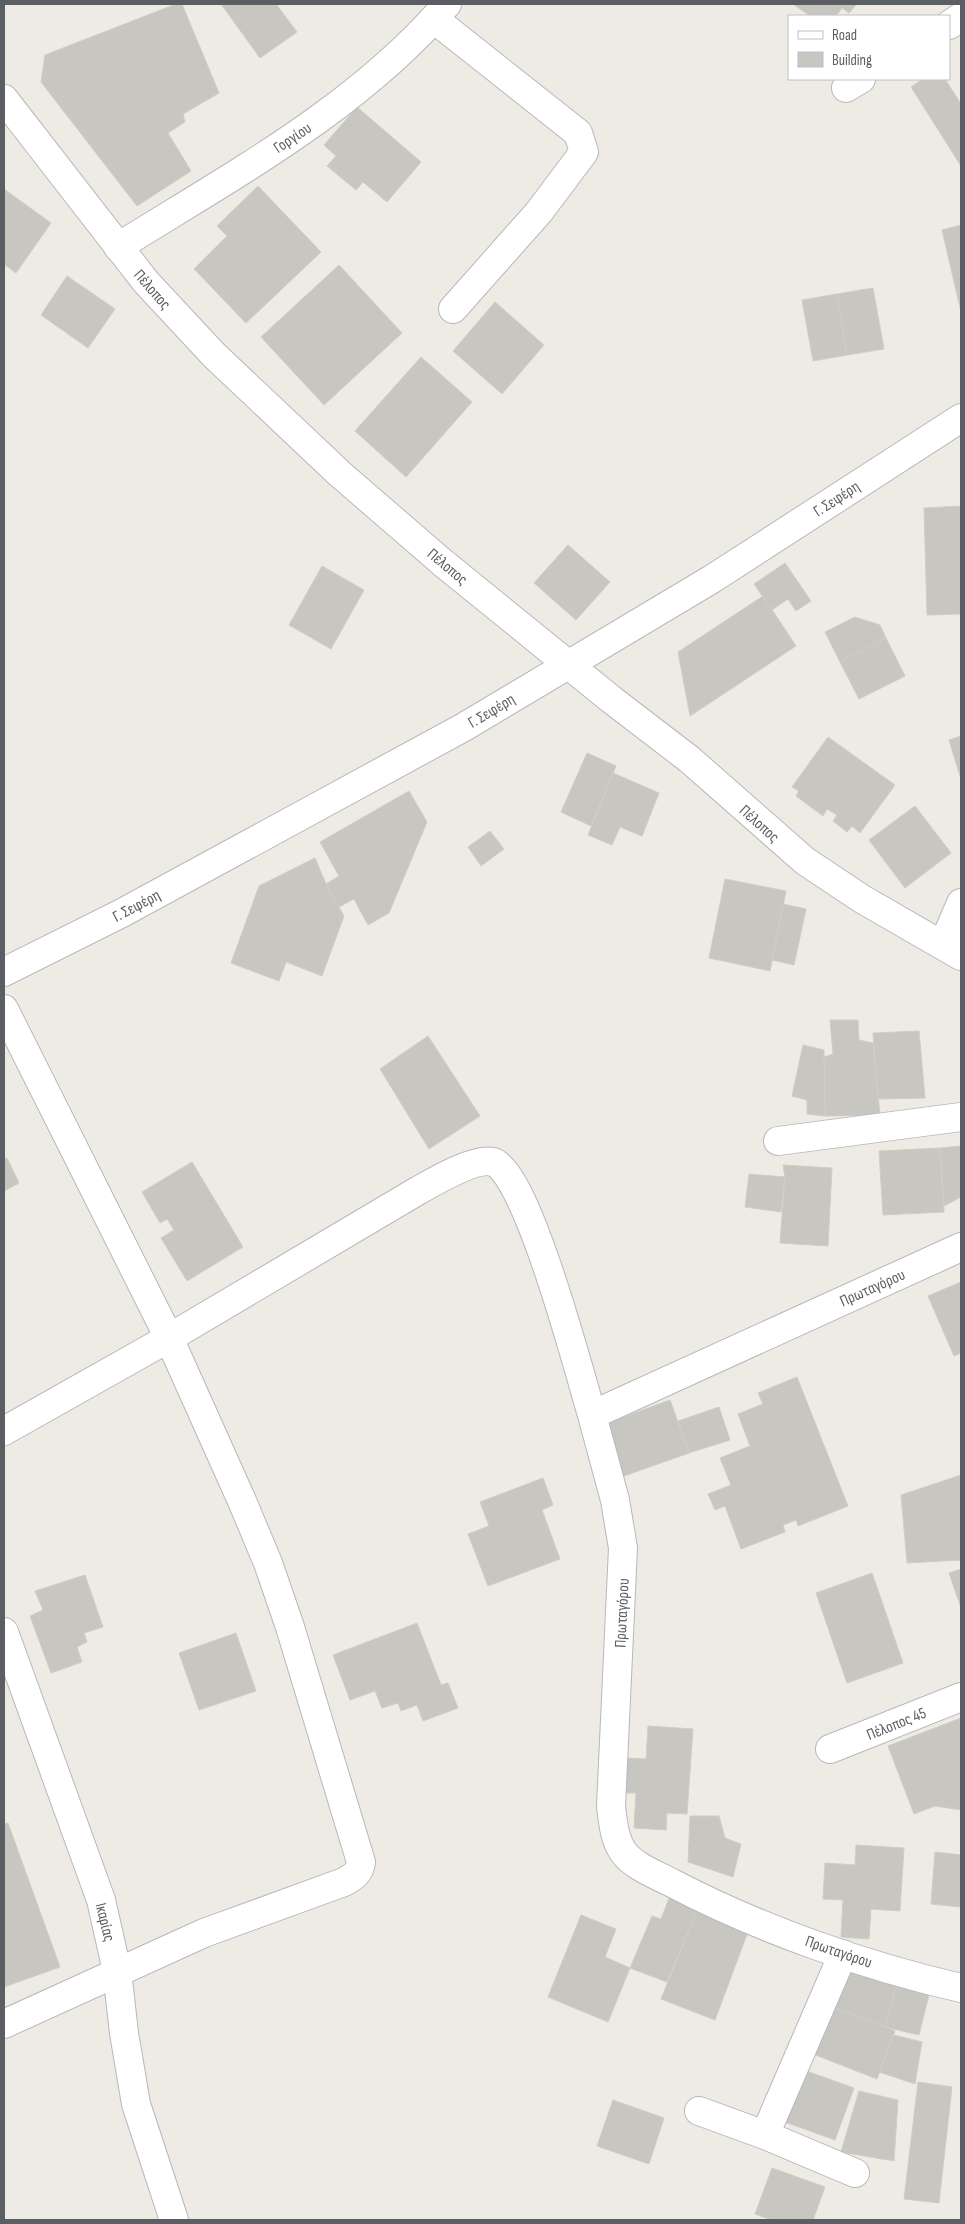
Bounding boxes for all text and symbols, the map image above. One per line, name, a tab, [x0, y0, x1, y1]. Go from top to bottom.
legend	[788, 15, 950, 80]
text: Road	[832, 26, 857, 45]
text: Building	[832, 51, 872, 70]
street label: Γοργίου	[270, 119, 315, 158]
street label: Πέλοπος	[129, 266, 174, 314]
street label: Γ. Σεφέρη	[810, 477, 864, 521]
street label: Πέλοπος	[423, 545, 471, 589]
street label: Γ. Σεφέρη	[465, 690, 519, 733]
street label: Πέλοπος	[735, 801, 783, 847]
street label: Γ. Σεφέρη	[110, 886, 164, 927]
street label: Πρωταγόρου	[837, 1266, 908, 1311]
street label: Πρωταγόρου	[611, 1578, 634, 1648]
street label: Πέλοπος 45	[864, 1704, 929, 1745]
street label: Ικαρίας	[91, 1901, 119, 1944]
street label: Πρωταγόρου	[803, 1932, 874, 1973]

